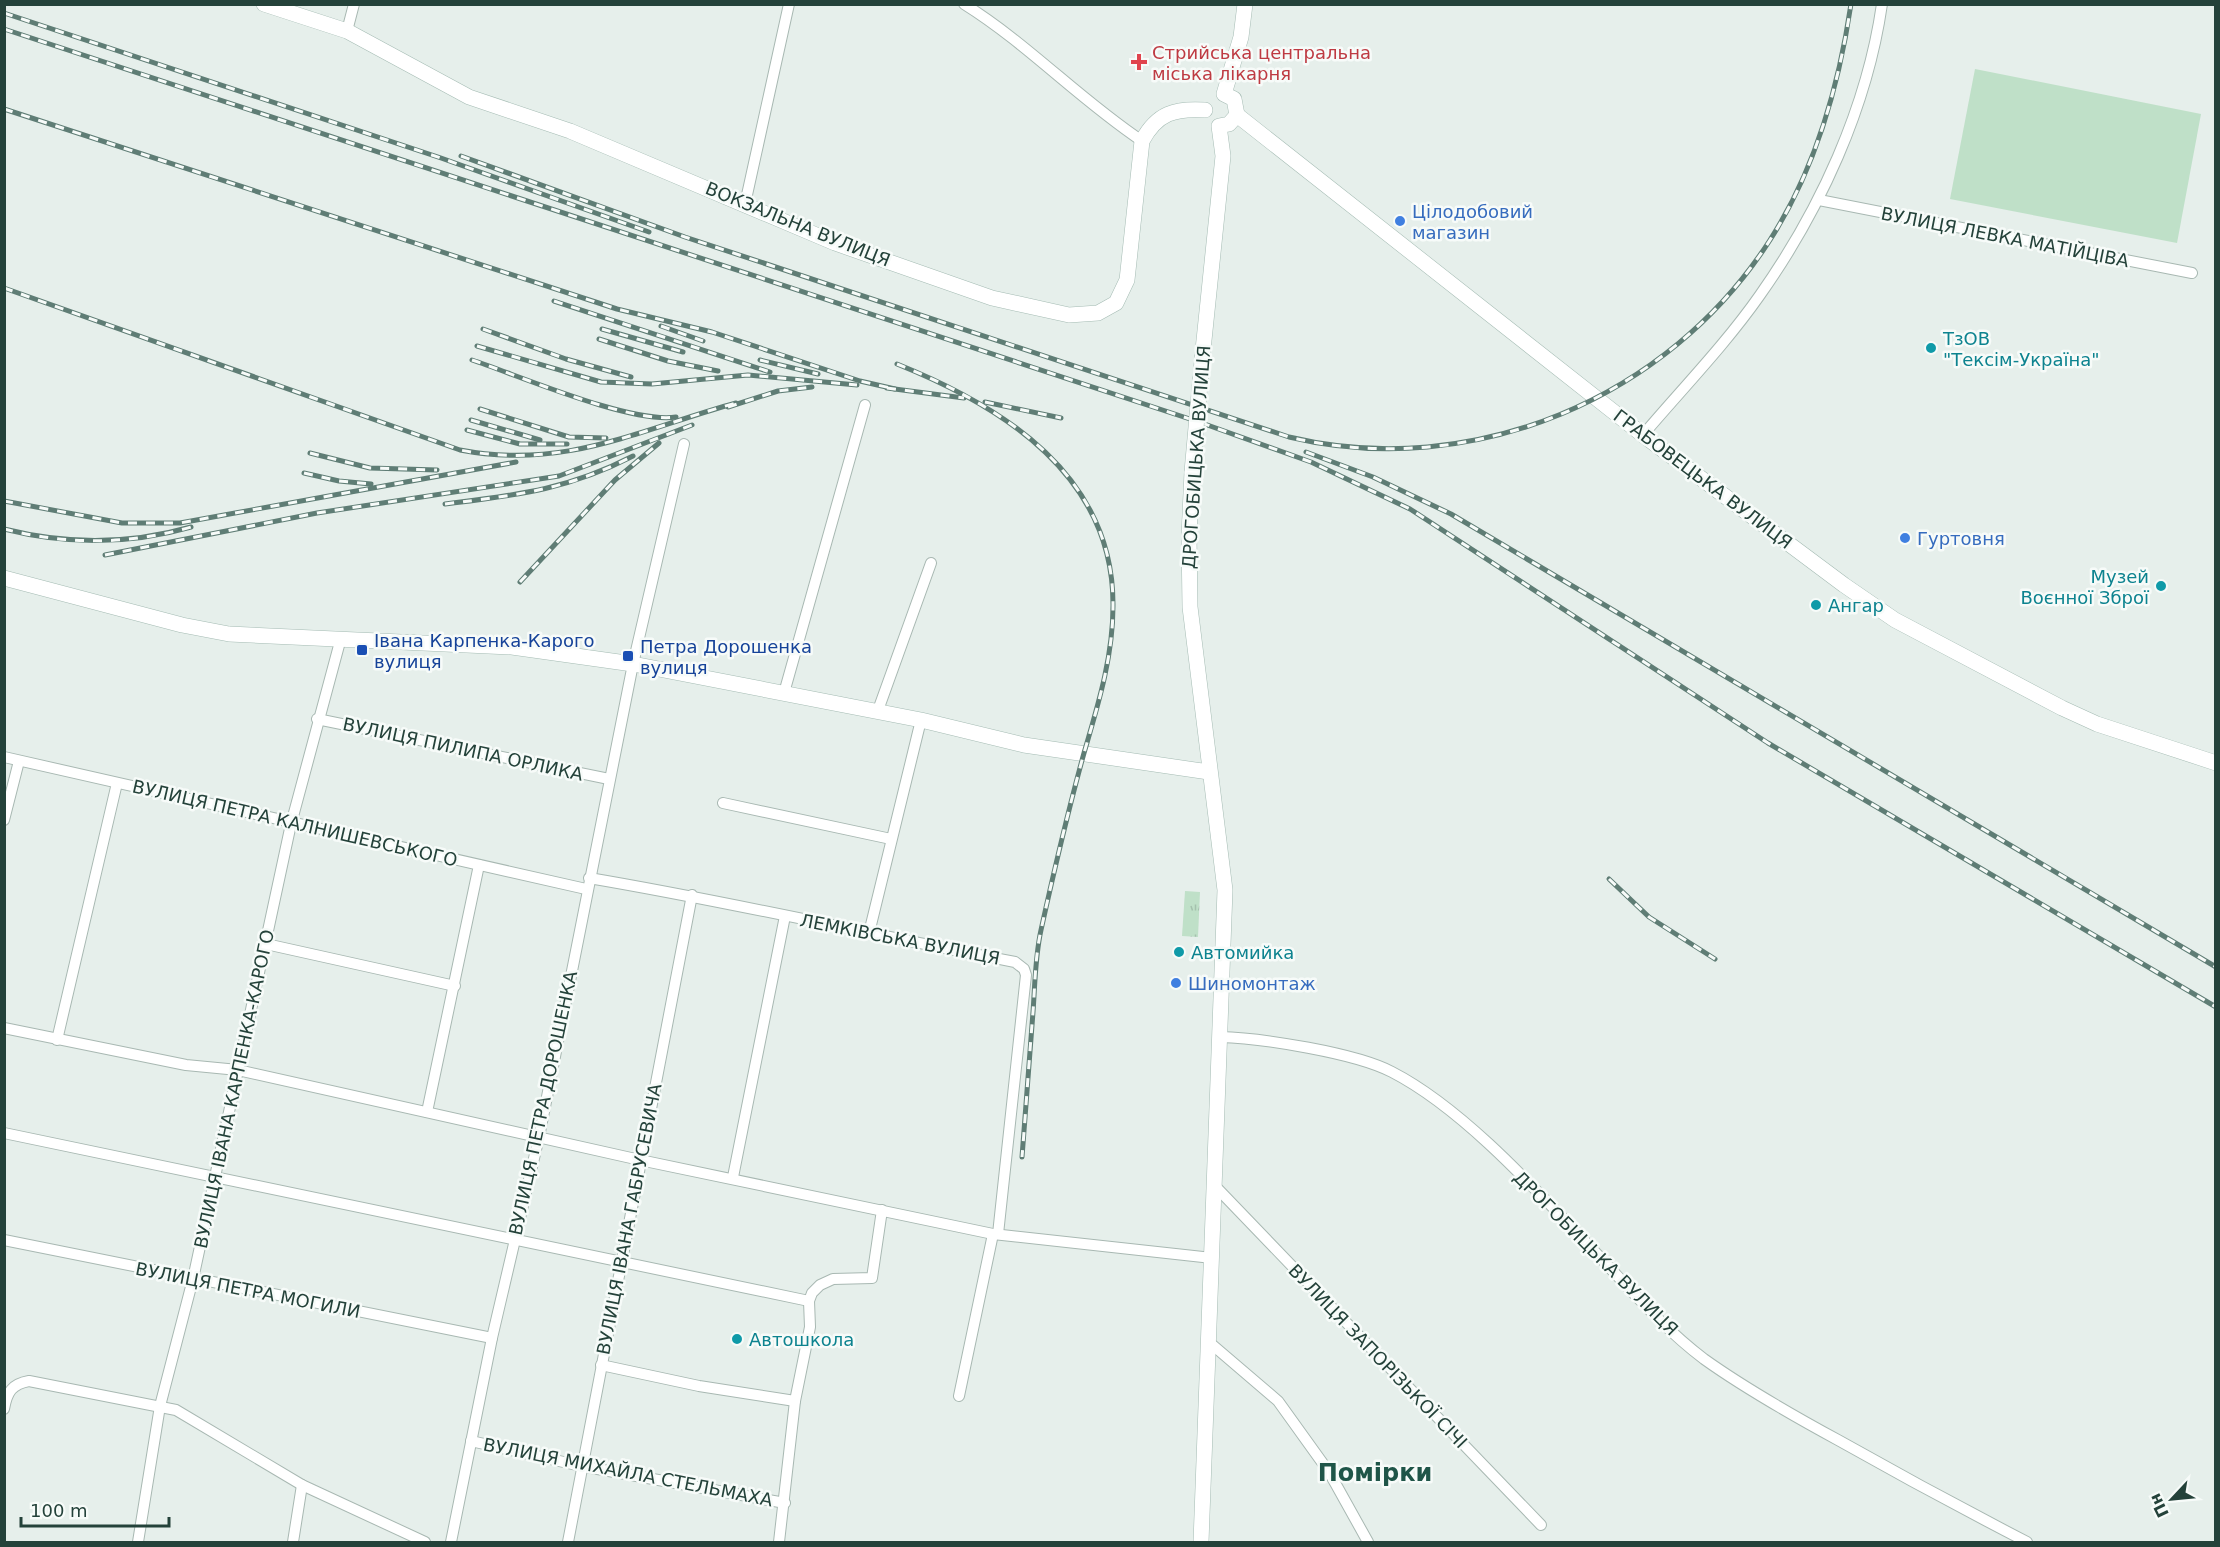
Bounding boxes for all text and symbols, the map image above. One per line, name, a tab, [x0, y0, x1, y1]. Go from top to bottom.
place label: Стрийська центральна міська лікарня	[1152, 42, 1371, 84]
marker: Стрийська центральна міська лікарня	[1130, 53, 1148, 71]
street label: ВОКЗАЛЬНА ВУЛИЦЯ	[703, 177, 893, 271]
place label: Цілодобовий магазин	[1412, 201, 1533, 243]
street label: ВУЛИЦЯ ЛЕВКА МАТІЙЦІВА	[1879, 203, 2131, 271]
marker: Цілодобовий магазин	[1393, 214, 1407, 228]
place label: ТзОВ "Тексім-Україна"	[1942, 328, 2100, 370]
marker: ТзОВ "Тексім-Україна"	[1924, 341, 1938, 355]
street label: ДРОГОБИЦЬКА ВУЛИЦЯ	[1178, 345, 1214, 569]
street label: ГРАБОВЕЦЬКА ВУЛИЦЯ	[1609, 405, 1797, 553]
place label: Гуртовня	[1917, 528, 2005, 549]
marker: Гуртовня	[1898, 531, 1912, 545]
place label: Музей Воєнної Зброї	[2020, 566, 2150, 608]
marker: Музей Воєнної Зброї	[2154, 579, 2168, 593]
place label: Ангар	[1828, 595, 1884, 616]
marker: Ангар	[1809, 598, 1823, 612]
place label: Івана Карпенка-Карого вулиця	[374, 630, 594, 672]
place label: Петра Дорошенка вулиця	[640, 636, 812, 678]
marker: Івана Карпенка-Карого вулиця	[355, 643, 369, 657]
marker: Петра Дорошенка вулиця	[621, 649, 635, 663]
street label: ВУЛИЦЯ ПИЛИПА ОРЛИКА	[341, 713, 586, 785]
street label: ВУЛИЦЯ ПЕТРА КАЛНИШЕВСЬКОГО	[130, 775, 460, 871]
street label: ЛЕМКІВСЬКА ВУЛИЦЯ	[798, 909, 1002, 969]
street label: ВУЛИЦЯ ІВАНА КАРПЕНКА-КАРОГО	[190, 928, 278, 1250]
place label: Автомийка	[1191, 942, 1294, 963]
marker: Автомийка	[1172, 945, 1186, 959]
street label: ВУЛИЦЯ ПЕТРА ДОРОШЕНКА	[505, 968, 581, 1237]
place label: Шиномонтаж	[1188, 973, 1316, 994]
marker: Шиномонтаж	[1169, 976, 1183, 990]
street label: ВУЛИЦЯ ІВАНА ГАБРУСЕВИЧА	[592, 1081, 666, 1356]
street label: ДРОГОБИЦЬКА ВУЛИЦЯ	[1509, 1166, 1683, 1340]
street label: ВУЛИЦЯ ПЕТРА МОГИЛИ	[134, 1258, 362, 1322]
street label: ВУЛИЦЯ ЗАПОРІЗЬКОЇ СІЧІ	[1284, 1260, 1472, 1452]
place label: Автошкола	[749, 1329, 854, 1350]
marker: Автошкола	[730, 1332, 744, 1346]
street label: ВУЛИЦЯ МИХАЙЛА СТЕЛЬМАХА	[481, 1434, 775, 1511]
district label: Помірки	[1318, 1459, 1432, 1487]
north arrow	[2142, 1469, 2202, 1529]
scale bar	[21, 1490, 170, 1528]
text: Пн	[2145, 1490, 2173, 1521]
text: 100 m	[30, 1500, 88, 1521]

